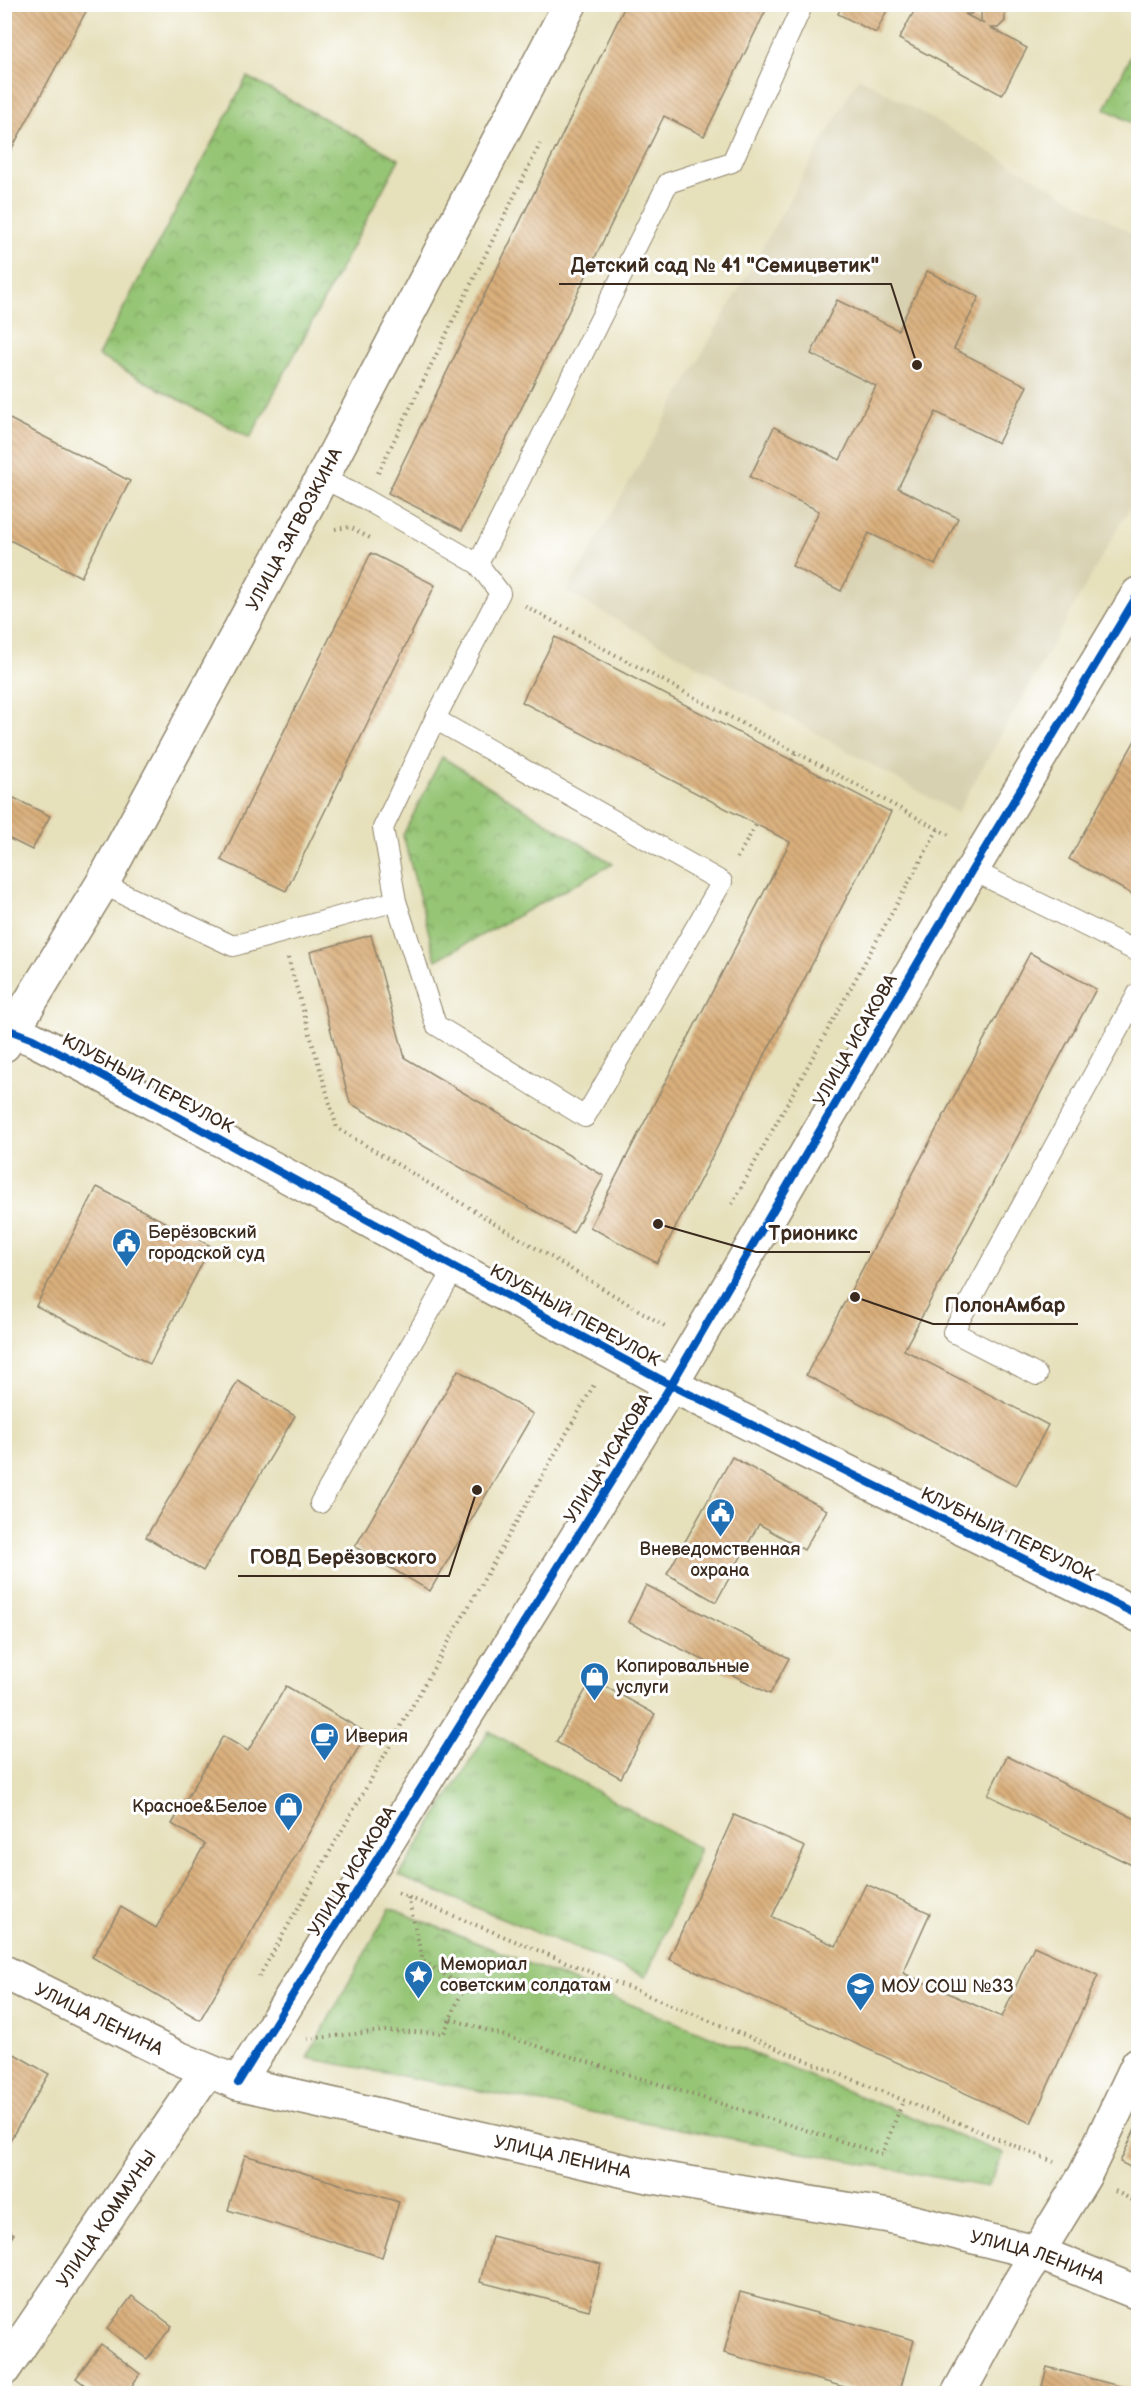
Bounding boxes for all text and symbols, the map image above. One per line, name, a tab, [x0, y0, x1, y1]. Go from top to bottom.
callout: Детский сад № 41 "Семицветик"	[559, 246, 891, 284]
text: Детский сад № 41 "Семицветик"	[571, 254, 879, 278]
street label: УЛИЦА ЗАГВОЗКИНА	[242, 444, 347, 614]
street label: УЛИЦА ИСАКОВА	[809, 970, 902, 1110]
street label: КЛУБНЫЙ ПЕРЕУЛОК	[59, 1029, 237, 1138]
callout: Трионикс	[756, 1214, 870, 1252]
place label: Берёзовский городской суд	[148, 1222, 265, 1264]
text: Трионикс	[768, 1222, 858, 1246]
public building icon: Берёзовский городской суд	[111, 1226, 143, 1268]
street label: КЛУБНЫЙ ПЕРЕУЛОК	[486, 1260, 664, 1371]
callout: ПолонАмбар	[933, 1286, 1078, 1324]
text: ПолонАмбар	[945, 1294, 1066, 1318]
street label: УЛИЦА ИСАКОВА	[560, 1389, 657, 1527]
street label: КЛУБНЫЙ ПЕРЕУЛОК	[917, 1483, 1099, 1586]
public building icon: Вневедомственная охрана	[704, 1496, 736, 1538]
callout: ГОВД Берёзовского	[238, 1538, 449, 1576]
place label: Вневедомственная охрана	[640, 1539, 800, 1581]
text: ГОВД Берёзовского	[249, 1546, 437, 1570]
place label: Копировальные услуги	[616, 1656, 749, 1698]
shop icon: Копировальные услуги	[579, 1660, 611, 1702]
cafe icon: Иверия	[308, 1720, 340, 1762]
place label: Иверия	[345, 1726, 408, 1747]
shop icon: Красное&Белое	[272, 1790, 304, 1832]
place label: Красное&Белое	[132, 1796, 267, 1817]
street label: УЛИЦА ИСАКОВА	[304, 1802, 401, 1940]
place label: Мемориал советским солдатам	[440, 1954, 611, 1996]
place icon: Мемориал советским солдатам	[403, 1958, 435, 2000]
school or university icon: МОУ СОШ №33	[844, 1970, 876, 2012]
place label: МОУ СОШ №33	[881, 1976, 1014, 1997]
street label: УЛИЦА ЛЕНИНА	[31, 1979, 166, 2060]
street label: УЛИЦА ЛЕНИНА	[492, 2132, 633, 2183]
street label: УЛИЦА КОММУНЫ	[53, 2146, 161, 2292]
street label: УЛИЦА ЛЕНИНА	[968, 2226, 1108, 2289]

